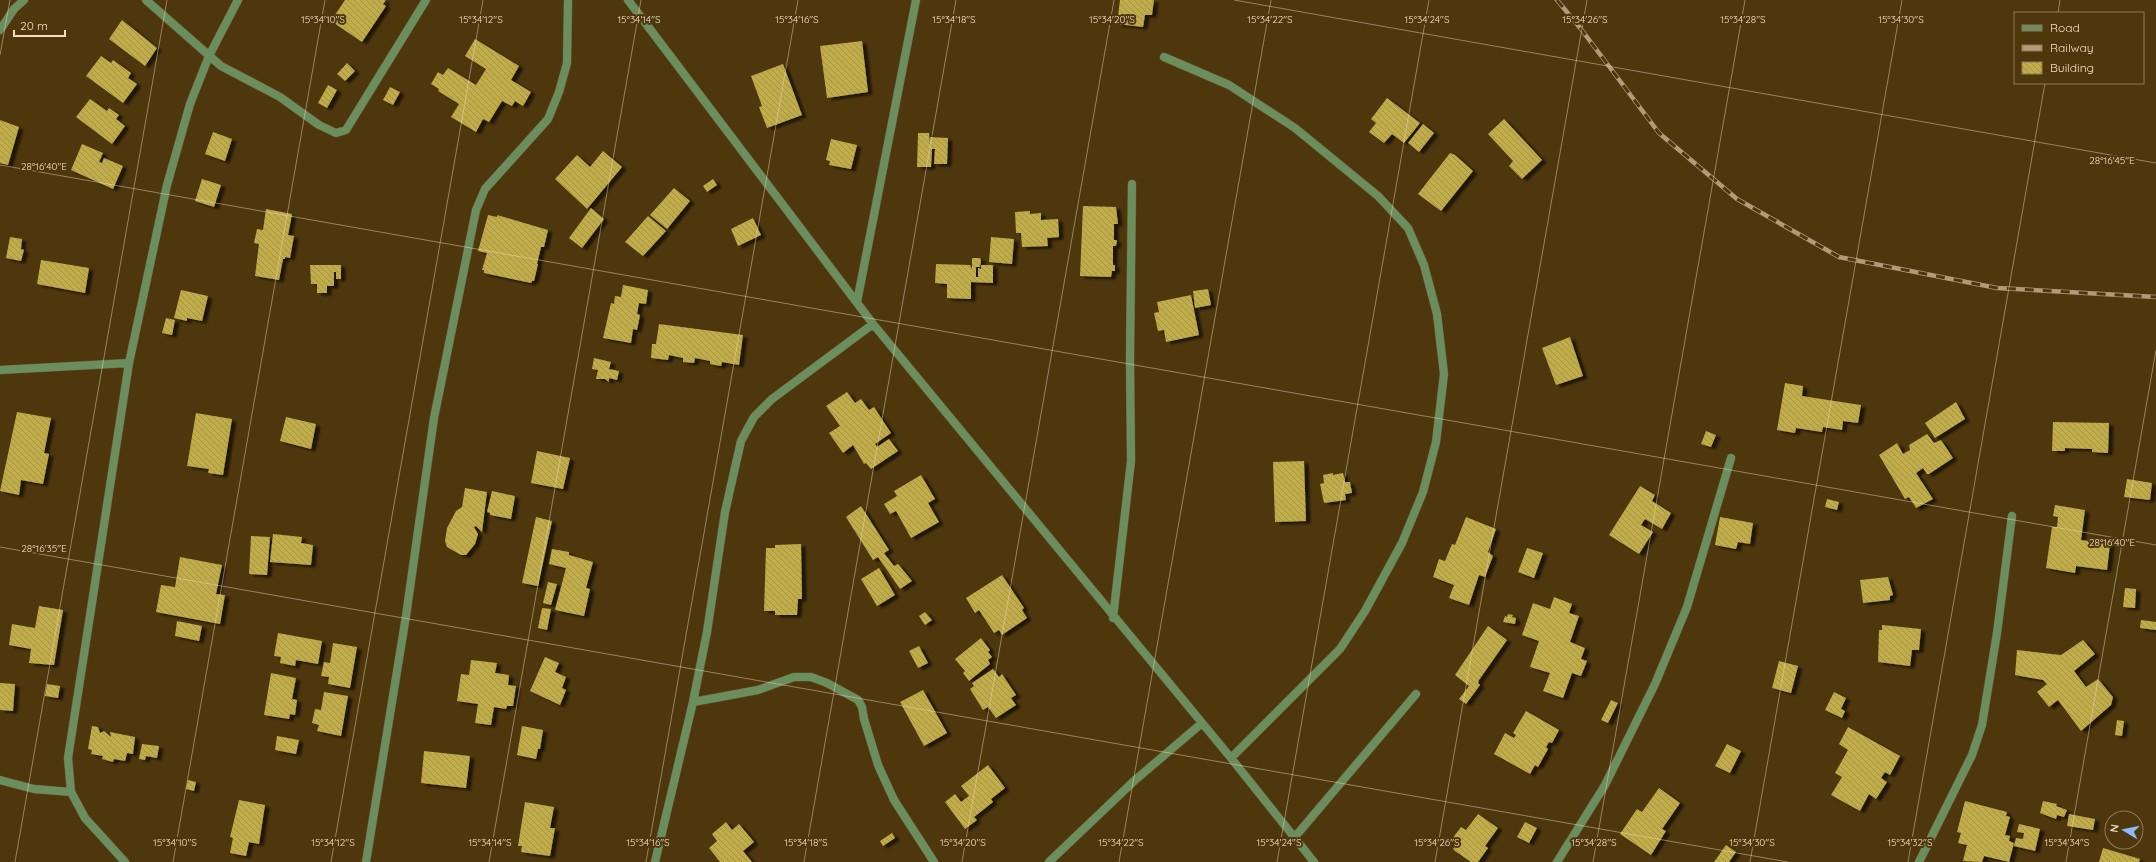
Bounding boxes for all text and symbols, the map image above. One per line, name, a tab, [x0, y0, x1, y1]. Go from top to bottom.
scale bar	[14, 12, 65, 38]
legend	[2014, 12, 2144, 84]
text: 15°34'10"S	[301, 13, 345, 26]
text: 15°34'12"S	[459, 13, 503, 26]
text: 15°34'14"S	[617, 13, 661, 26]
text: 15°34'16"S	[775, 13, 819, 26]
text: 15°34'18"S	[932, 13, 976, 26]
text: 15°34'20"S	[1089, 13, 1135, 26]
text: 15°34'22"S	[1247, 13, 1293, 26]
text: 15°34'24"S	[1404, 13, 1450, 26]
text: 15°34'26"S	[1562, 13, 1608, 26]
text: 15°34'28"S	[1720, 13, 1766, 26]
text: 15°34'30"S	[1878, 13, 1924, 26]
text: 20 m	[20, 18, 48, 33]
text: Road	[2050, 20, 2080, 35]
text: Railway	[2050, 40, 2094, 55]
text: Building	[2050, 60, 2094, 75]
text: 28°16'45"E	[2089, 154, 2135, 167]
text: 28°16'40"E	[21, 160, 67, 173]
text: 28°16'40"E	[2089, 536, 2135, 549]
text: 28°16'35"E	[21, 542, 67, 555]
north arrow	[2104, 810, 2144, 850]
text: N	[2107, 823, 2122, 833]
text: 15°34'10"S	[153, 836, 197, 849]
text: 15°34'12"S	[311, 836, 355, 849]
text: 15°34'14"S	[468, 836, 512, 849]
text: 15°34'16"S	[626, 836, 670, 849]
text: 15°34'18"S	[784, 836, 828, 849]
text: 15°34'20"S	[940, 836, 986, 849]
text: 15°34'22"S	[1098, 836, 1144, 849]
text: 15°34'24"S	[1256, 836, 1302, 849]
text: 15°34'26"S	[1414, 836, 1460, 849]
text: 15°34'28"S	[1571, 836, 1617, 849]
text: 15°34'30"S	[1729, 836, 1775, 849]
text: 15°34'32"S	[1887, 836, 1933, 849]
text: 15°34'34"S	[2045, 836, 2090, 849]

